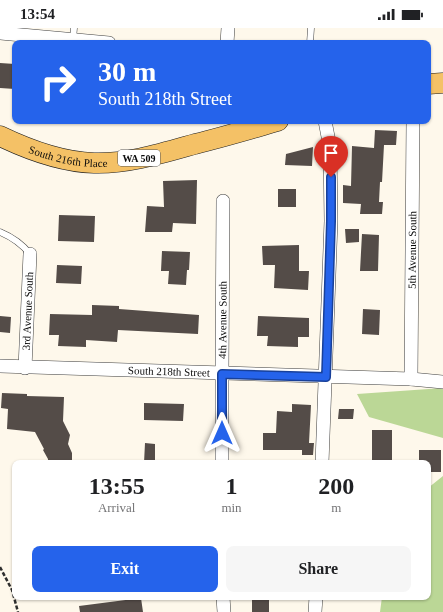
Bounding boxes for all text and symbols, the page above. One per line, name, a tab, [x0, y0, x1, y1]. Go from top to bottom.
text: 13:54	[20, 6, 55, 22]
icon: right	[32, 56, 84, 108]
text: 30 m	[98, 56, 156, 87]
text: South 218th Street	[98, 89, 232, 109]
pin	[314, 136, 348, 177]
icon: arrive	[320, 142, 342, 164]
street label: South 216th Place	[27, 143, 108, 169]
road number: WA 509	[118, 150, 160, 166]
street label: 5th Avenue South	[406, 210, 418, 289]
street label: 3rd Avenue South	[20, 271, 35, 351]
street label: 4th Avenue South	[216, 280, 229, 359]
street label: South 218th Street	[128, 364, 210, 379]
position arrow	[201, 412, 243, 454]
text: 13:55	[89, 473, 145, 499]
text: 1	[225, 473, 237, 499]
text: 200	[318, 473, 354, 499]
text: Arrival	[98, 500, 135, 515]
text: min	[221, 500, 242, 515]
text: m	[331, 500, 341, 515]
button: Exit	[32, 546, 218, 592]
button: Share	[226, 546, 411, 592]

